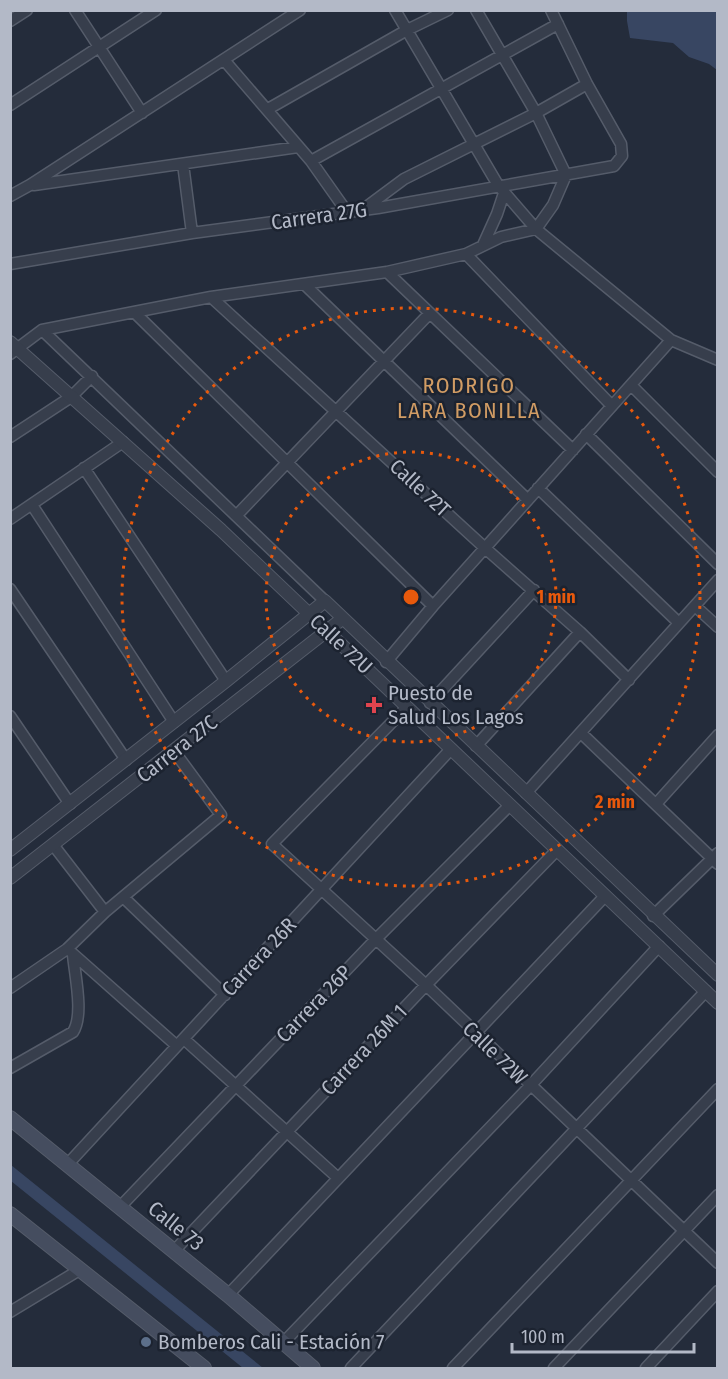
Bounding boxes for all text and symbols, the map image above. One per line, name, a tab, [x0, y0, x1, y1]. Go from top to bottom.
street label: Carrera 27G	[269, 196, 369, 236]
district label: RODRIGO LARA BONILLA	[397, 372, 541, 424]
street label: Calle 72T	[384, 453, 456, 523]
text: 1 min	[536, 586, 576, 608]
centre of rings	[401, 587, 421, 607]
street label: Calle 72U	[304, 608, 378, 680]
place label: Puesto de Salud Los Lagos	[388, 680, 524, 730]
marker: Puesto de Salud Los Lagos	[365, 696, 383, 714]
street label: Carrera 27C	[131, 709, 223, 789]
text: 2 min	[594, 791, 635, 813]
street label: Carrera 26R	[216, 912, 302, 1002]
street label: Carrera 26P	[271, 960, 357, 1048]
street label: Carrera 26M 1	[315, 999, 413, 1101]
street label: Calle 72W	[457, 1016, 533, 1090]
street label: Calle 73	[143, 1196, 209, 1256]
scale bar	[512, 1316, 694, 1354]
text: 100 m	[521, 1326, 565, 1348]
place label: Bomberos Cali - Estación 7	[158, 1329, 384, 1355]
marker: Bomberos Cali - Estación 7	[139, 1335, 153, 1349]

